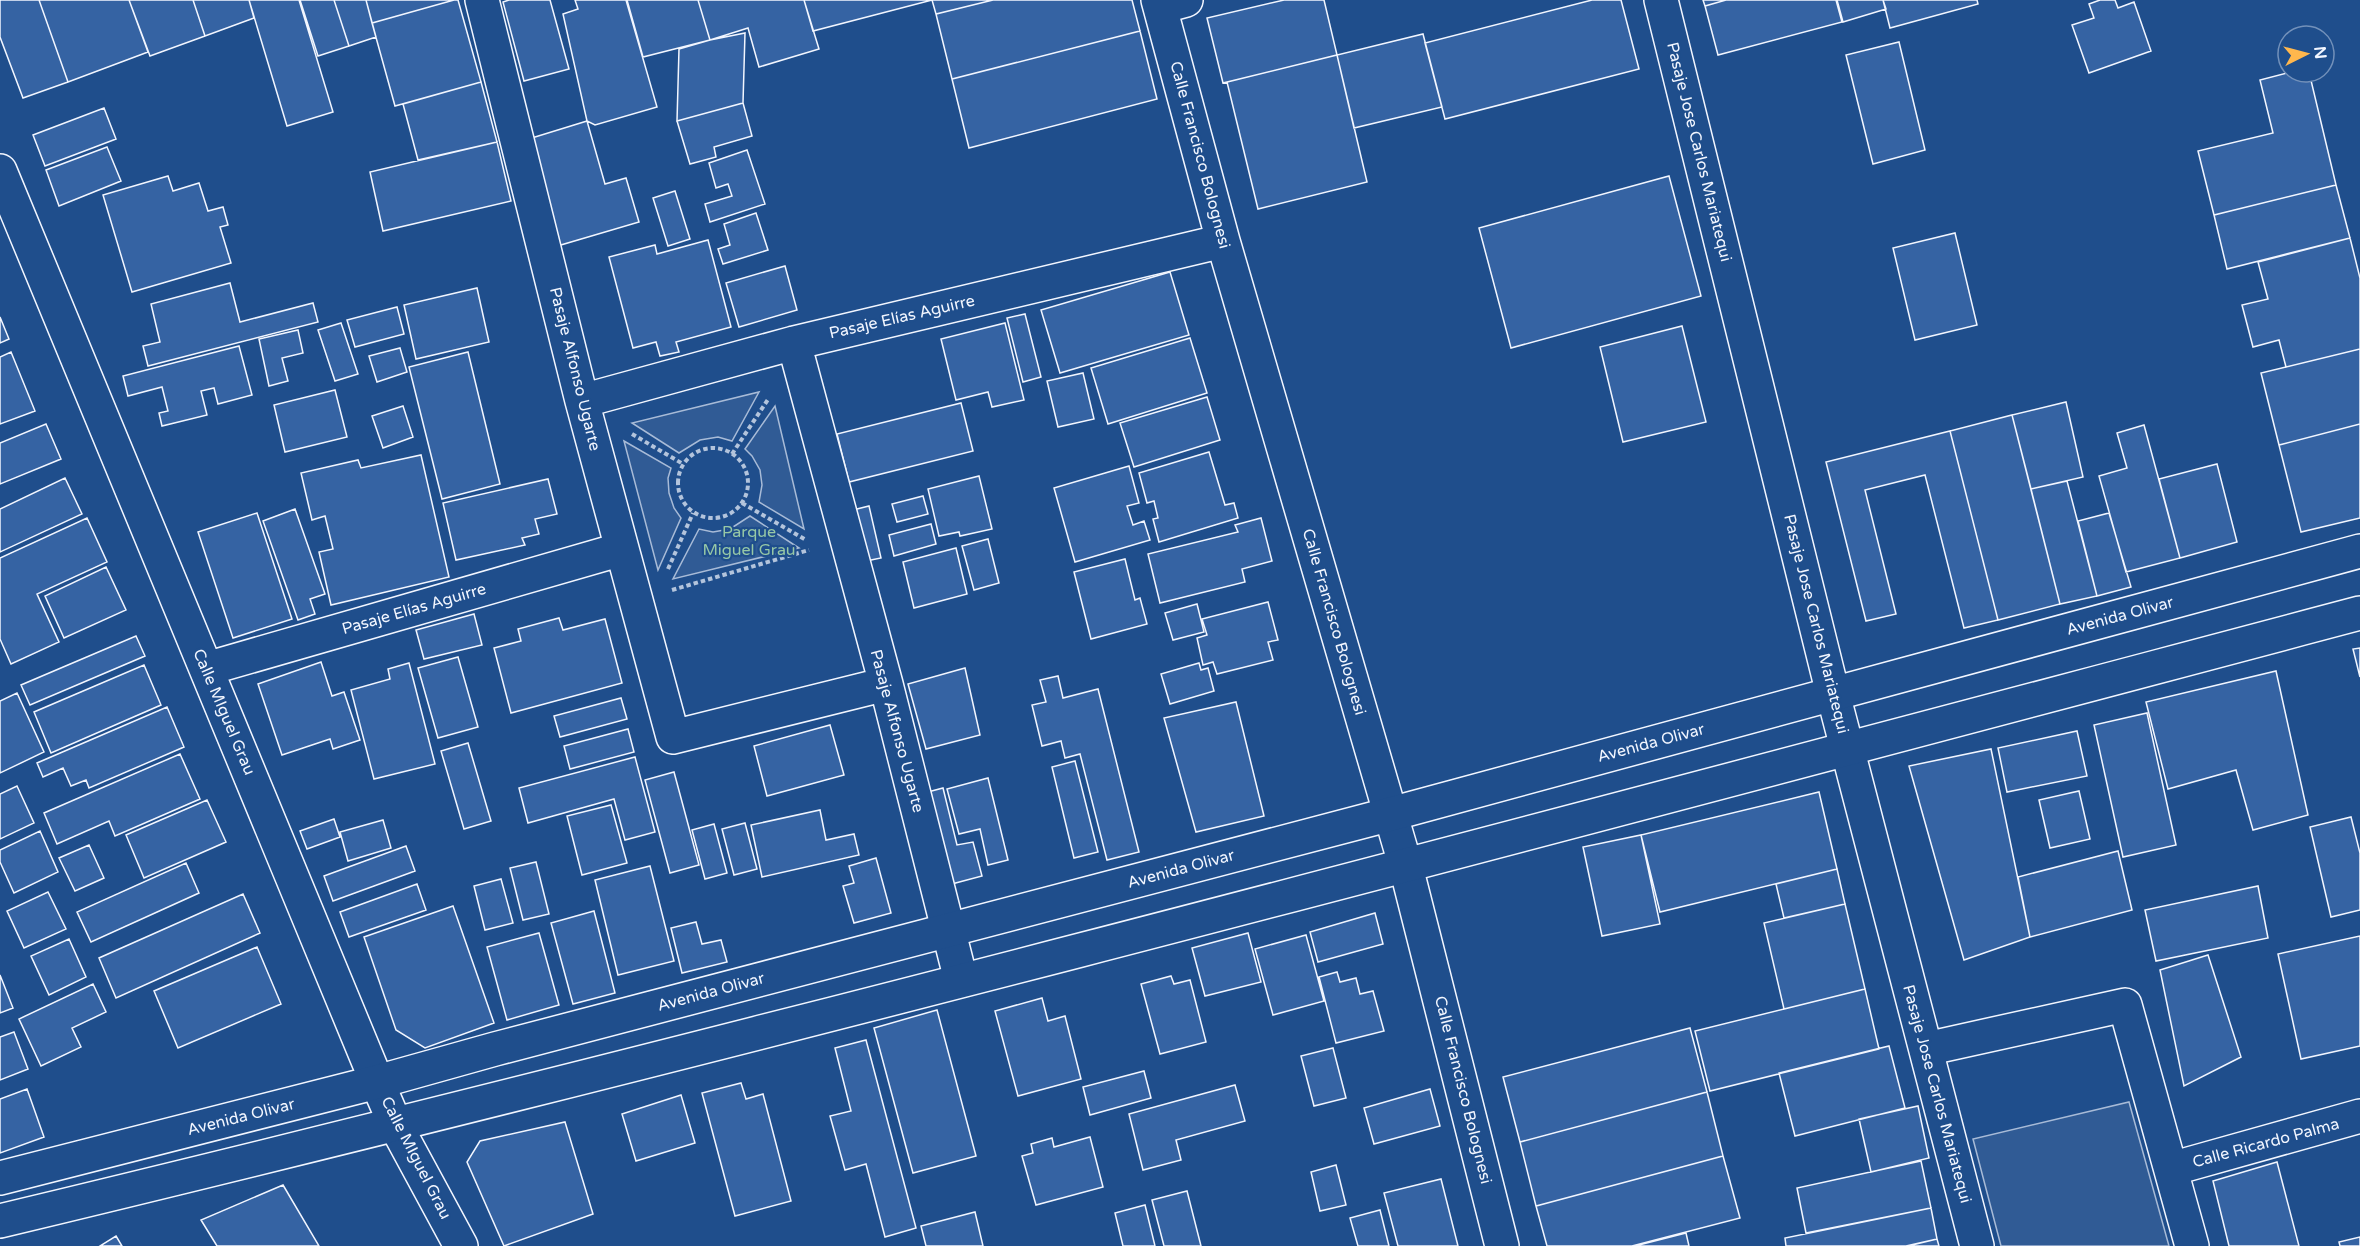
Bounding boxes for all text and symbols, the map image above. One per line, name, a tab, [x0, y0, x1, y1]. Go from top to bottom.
north arrow	[2276, 24, 2336, 84]
street label: Pasaje Jose Carlos Mariatequi	[1662, 40, 1736, 264]
text: N	[2309, 45, 2331, 60]
street label: Calle Francisco Bolognesi	[1165, 59, 1235, 251]
street label: Pasaje Alfonso Ugarte	[545, 285, 605, 453]
street label: Pasaje Elías Aguirre	[827, 291, 977, 343]
street label: Pasaje Jose Carlos Mariatequi	[1779, 512, 1853, 736]
park label: Parque Miguel Grau	[702, 522, 796, 560]
street label: Calle Francisco Bolognesi	[1298, 526, 1370, 718]
street label: Pasaje Elías Aguirre	[340, 579, 488, 639]
street label: Avenida Olivar	[2064, 592, 2177, 640]
street label: Calle MIguel Grau	[188, 646, 260, 778]
street label: Pasaje Alfonso Ugarte	[866, 647, 928, 815]
street label: Avenida Olivar	[1595, 719, 1708, 767]
street label: Avenida Olivar	[1125, 845, 1238, 893]
street label: Avenida Olivar	[655, 968, 768, 1016]
street label: Pasaje Jose Carlos Mariatequi	[1898, 983, 1976, 1205]
street label: Calle Francisco Bolognesi	[1430, 994, 1496, 1186]
street label: Calle MIguel Grau	[376, 1093, 456, 1223]
street label: Avenida Olivar	[185, 1094, 298, 1140]
street label: Calle Ricardo Palma	[2190, 1114, 2342, 1172]

